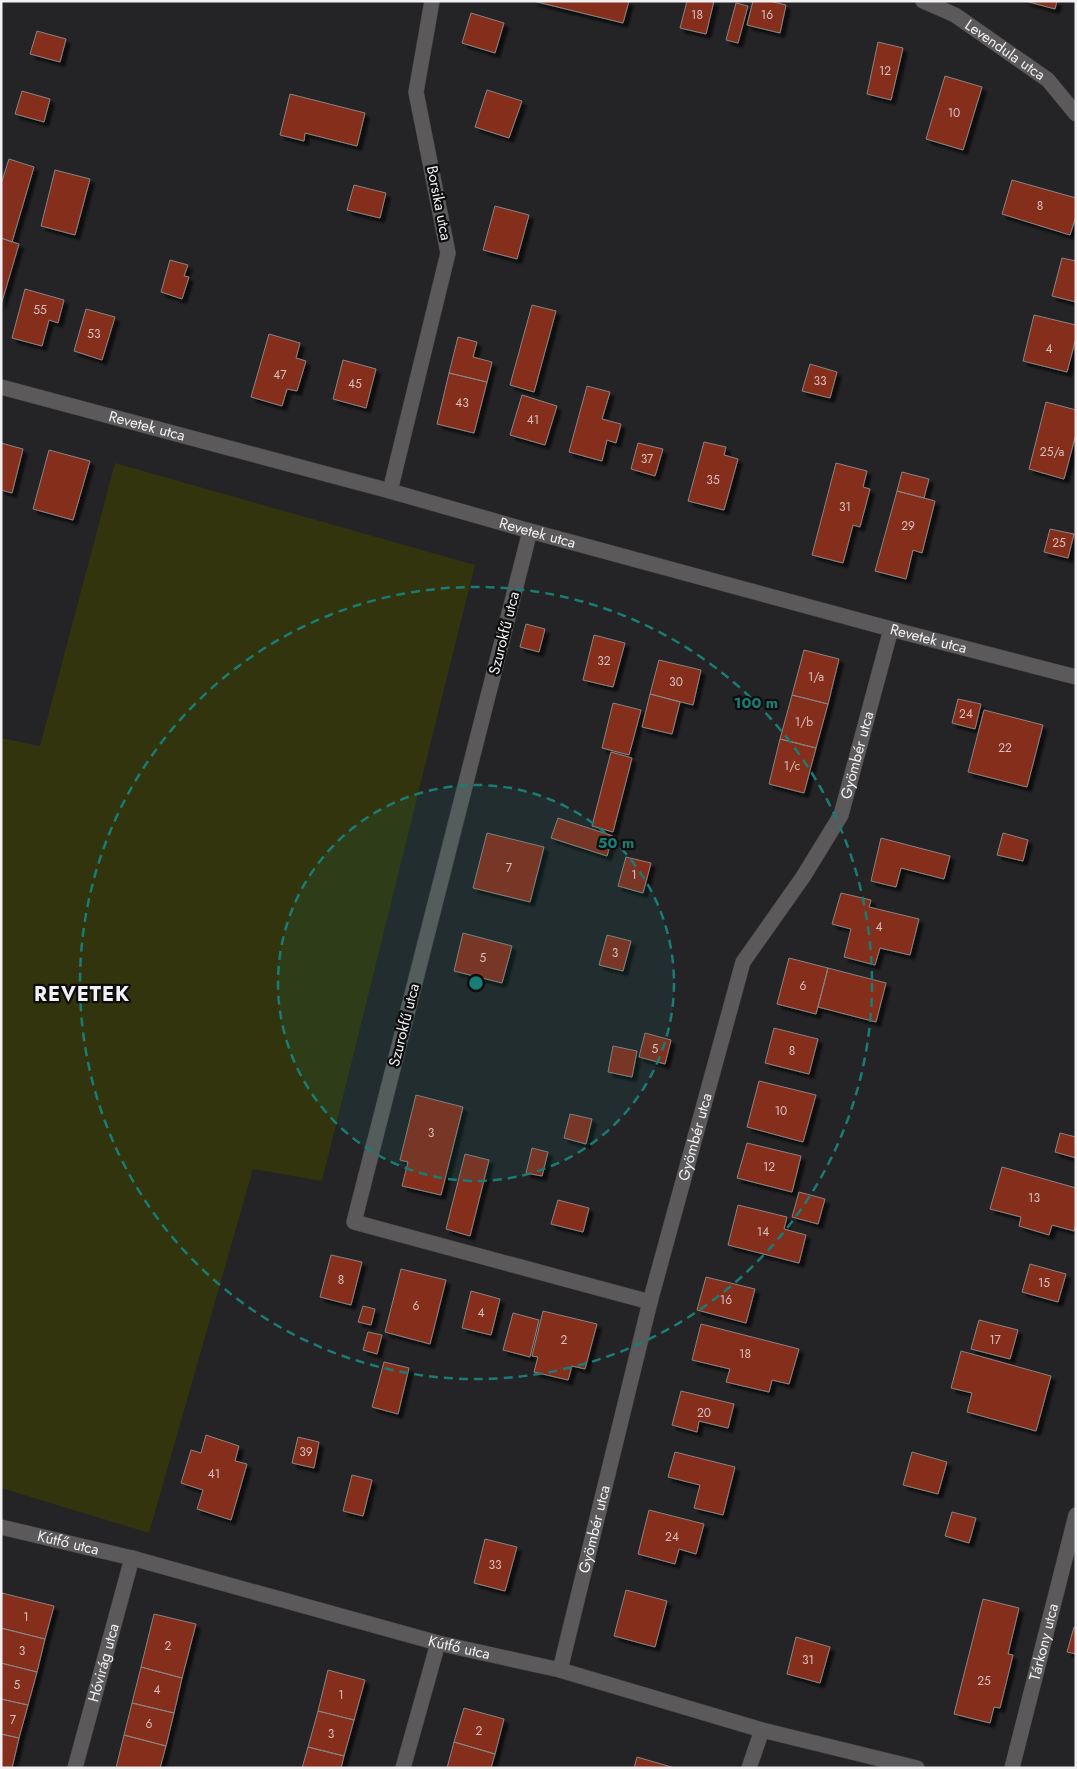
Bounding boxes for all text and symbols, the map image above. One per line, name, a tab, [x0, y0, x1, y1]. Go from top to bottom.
house number: 18	[691, 6, 703, 24]
house number: 16	[761, 6, 773, 24]
street label: Levendula utca	[960, 14, 1050, 86]
house number: 12	[879, 62, 891, 80]
house number: 10	[948, 104, 960, 122]
street label: Borsika utca	[421, 164, 457, 242]
house number: 8	[1037, 197, 1043, 215]
house number: 55	[33, 301, 47, 319]
house number: 53	[87, 325, 101, 343]
house number: 4	[1046, 340, 1053, 358]
house number: 47	[273, 366, 287, 384]
house number: 33	[813, 372, 827, 390]
house number: 45	[348, 375, 362, 393]
house number: 43	[455, 394, 469, 412]
street label: Revetek utca	[106, 405, 188, 447]
house number: 41	[527, 411, 539, 429]
house number: 25/a	[1040, 443, 1064, 461]
house number: 37	[641, 450, 654, 468]
house number: 35	[706, 471, 720, 489]
house number: 31	[839, 498, 851, 516]
street label: Revetek utca	[497, 512, 578, 554]
house number: 29	[901, 517, 915, 535]
house number: 25	[1052, 534, 1066, 552]
street label: Szurokfű utca	[483, 589, 525, 677]
street label: Revetek utca	[888, 618, 969, 659]
house number: 32	[597, 652, 611, 670]
house number: 1/a	[808, 668, 824, 686]
house number: 30	[669, 673, 683, 691]
text: 100 m	[734, 692, 778, 714]
house number: 24	[959, 705, 973, 723]
street label: Gyömbér utca	[835, 709, 879, 802]
house number: 1/b	[795, 713, 813, 731]
house number: 22	[998, 739, 1012, 757]
house number: 1/c	[784, 757, 800, 775]
text: 50 m	[598, 832, 634, 854]
house number: 7	[506, 859, 513, 877]
house number: 1	[631, 866, 637, 884]
house number: 4	[876, 918, 883, 936]
house number: 3	[612, 944, 619, 962]
house number: 5	[480, 949, 487, 967]
centre of rings	[467, 974, 485, 992]
house number: 6	[800, 977, 807, 995]
district label: REVETEK	[34, 980, 130, 1009]
street label: Szurokfű utca	[383, 981, 425, 1069]
house number: 5	[652, 1040, 659, 1058]
house number: 8	[789, 1042, 795, 1060]
street label: Gyömbér utca	[673, 1091, 718, 1183]
house number: 10	[775, 1102, 787, 1120]
house number: 3	[428, 1124, 435, 1142]
house number: 12	[763, 1158, 775, 1176]
house number: 13	[1028, 1189, 1040, 1207]
house number: 14	[757, 1223, 769, 1241]
house number: 8	[338, 1271, 344, 1289]
house number: 15	[1038, 1274, 1050, 1292]
house number: 16	[720, 1291, 732, 1309]
house number: 6	[413, 1297, 420, 1315]
house number: 4	[478, 1304, 485, 1322]
house number: 2	[561, 1331, 568, 1349]
house number: 17	[989, 1331, 1002, 1349]
house number: 18	[739, 1345, 751, 1363]
house number: 20	[697, 1404, 711, 1422]
house number: 39	[299, 1443, 313, 1461]
house number: 41	[208, 1465, 220, 1483]
street label: Gyömbér utca	[573, 1483, 616, 1575]
street label: Kútfő utca	[35, 1525, 101, 1561]
house number: 24	[665, 1528, 679, 1546]
house number: 33	[488, 1556, 502, 1574]
street label: Tárkony utca	[1024, 1601, 1064, 1683]
house number: 1	[23, 1608, 29, 1626]
street label: Hóvirág utca	[82, 1621, 125, 1705]
street label: Kútfő utca	[426, 1630, 492, 1665]
house number: 2	[165, 1637, 172, 1655]
house number: 3	[19, 1642, 26, 1660]
house number: 31	[802, 1651, 814, 1669]
house number: 25	[977, 1672, 991, 1690]
house number: 5	[14, 1676, 21, 1694]
house number: 4	[154, 1681, 161, 1699]
house number: 1	[338, 1686, 344, 1704]
house number: 7	[10, 1711, 17, 1729]
house number: 6	[146, 1715, 153, 1733]
house number: 2	[476, 1722, 483, 1740]
house number: 3	[328, 1725, 335, 1743]

